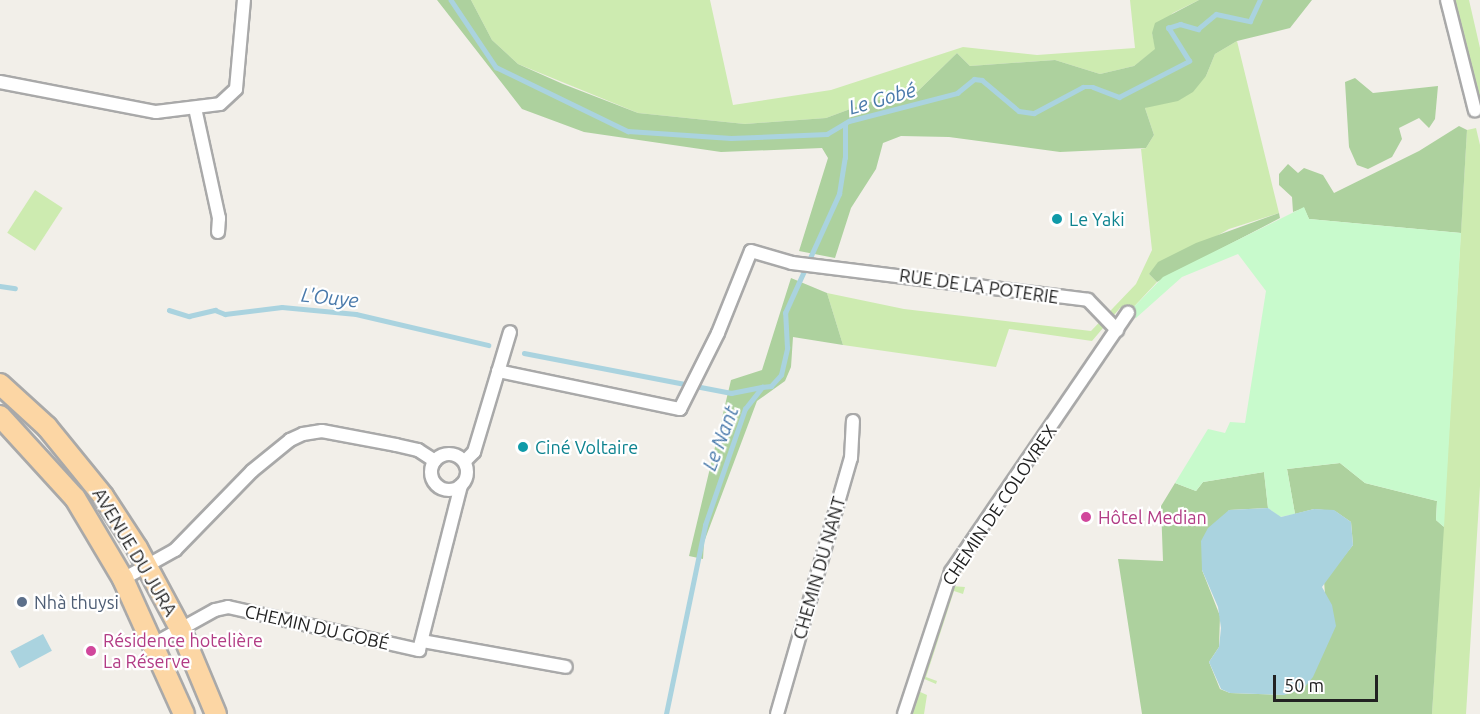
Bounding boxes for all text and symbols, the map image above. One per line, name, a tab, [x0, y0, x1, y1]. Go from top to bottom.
water label: Le Gobé	[846, 77, 918, 119]
place label: Le Yaki	[1069, 208, 1125, 230]
marker: Le Yaki	[1050, 212, 1064, 226]
street label: RUE DE LA POTERIE	[898, 264, 1060, 308]
water label: L'Ouye	[300, 282, 360, 312]
water label: Le Nant	[697, 402, 743, 474]
street label: CHEMIN DE COLOVREX	[937, 421, 1061, 589]
place label: Ciné Voltaire	[535, 436, 638, 458]
marker: Ciné Voltaire	[516, 440, 530, 454]
street label: AVENUE DU JURA	[88, 484, 182, 620]
street label: CHEMIN DU NANT	[788, 494, 850, 642]
place label: Hôtel Median	[1098, 506, 1207, 528]
marker: Hôtel Median	[1079, 510, 1093, 524]
place label: Nhà thuysi	[34, 591, 119, 613]
marker: Nhà thuysi	[15, 595, 29, 609]
street label: CHEMIN DU GOBÉ	[243, 600, 391, 654]
place label: Résidence hotelière La Réserve	[103, 630, 263, 672]
marker: Résidence hotelière La Réserve	[84, 644, 98, 658]
scale bar	[1276, 663, 1381, 701]
text: 50 m	[1284, 675, 1324, 695]

